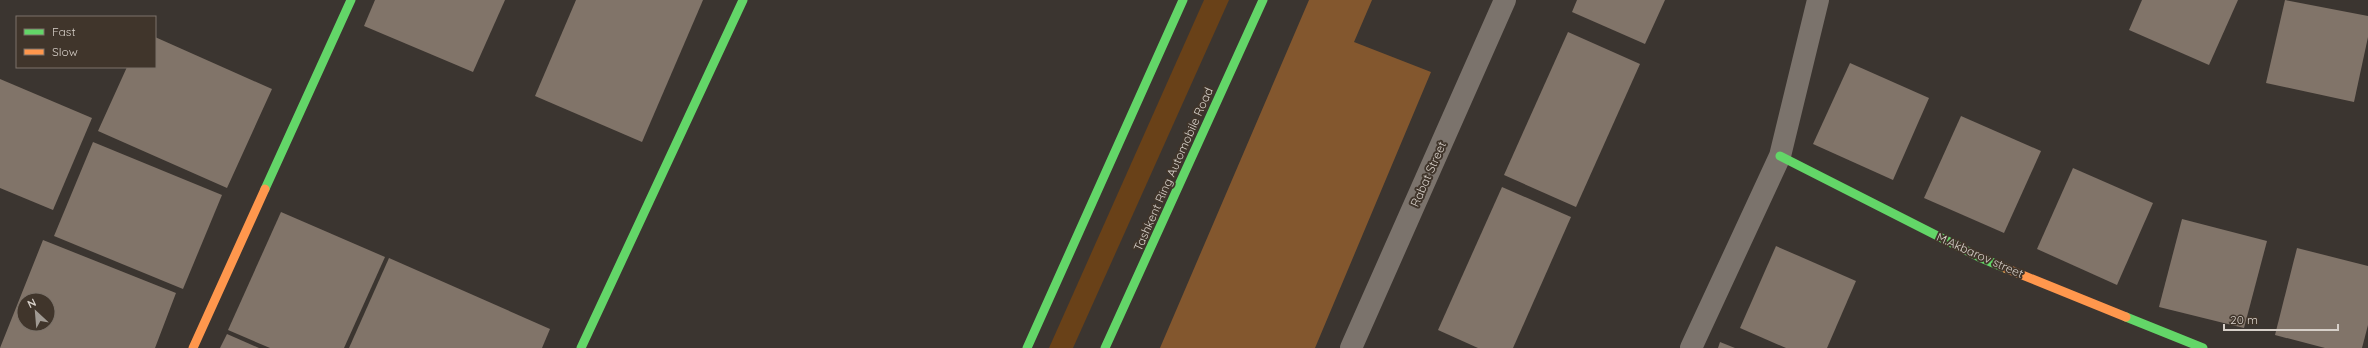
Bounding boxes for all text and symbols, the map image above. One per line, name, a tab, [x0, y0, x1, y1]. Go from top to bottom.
legend	[16, 16, 156, 68]
text: Fast	[52, 24, 76, 39]
text: Slow	[52, 44, 78, 59]
street label: Tashkent Ring Automobile Road	[1130, 85, 1216, 253]
street label: Rabat Street	[1407, 139, 1449, 209]
street label: M.Akbarov street	[1934, 229, 2026, 281]
north arrow	[16, 292, 56, 332]
text: N	[25, 295, 38, 311]
scale bar	[2224, 306, 2338, 332]
text: 20 m	[2230, 312, 2258, 327]

